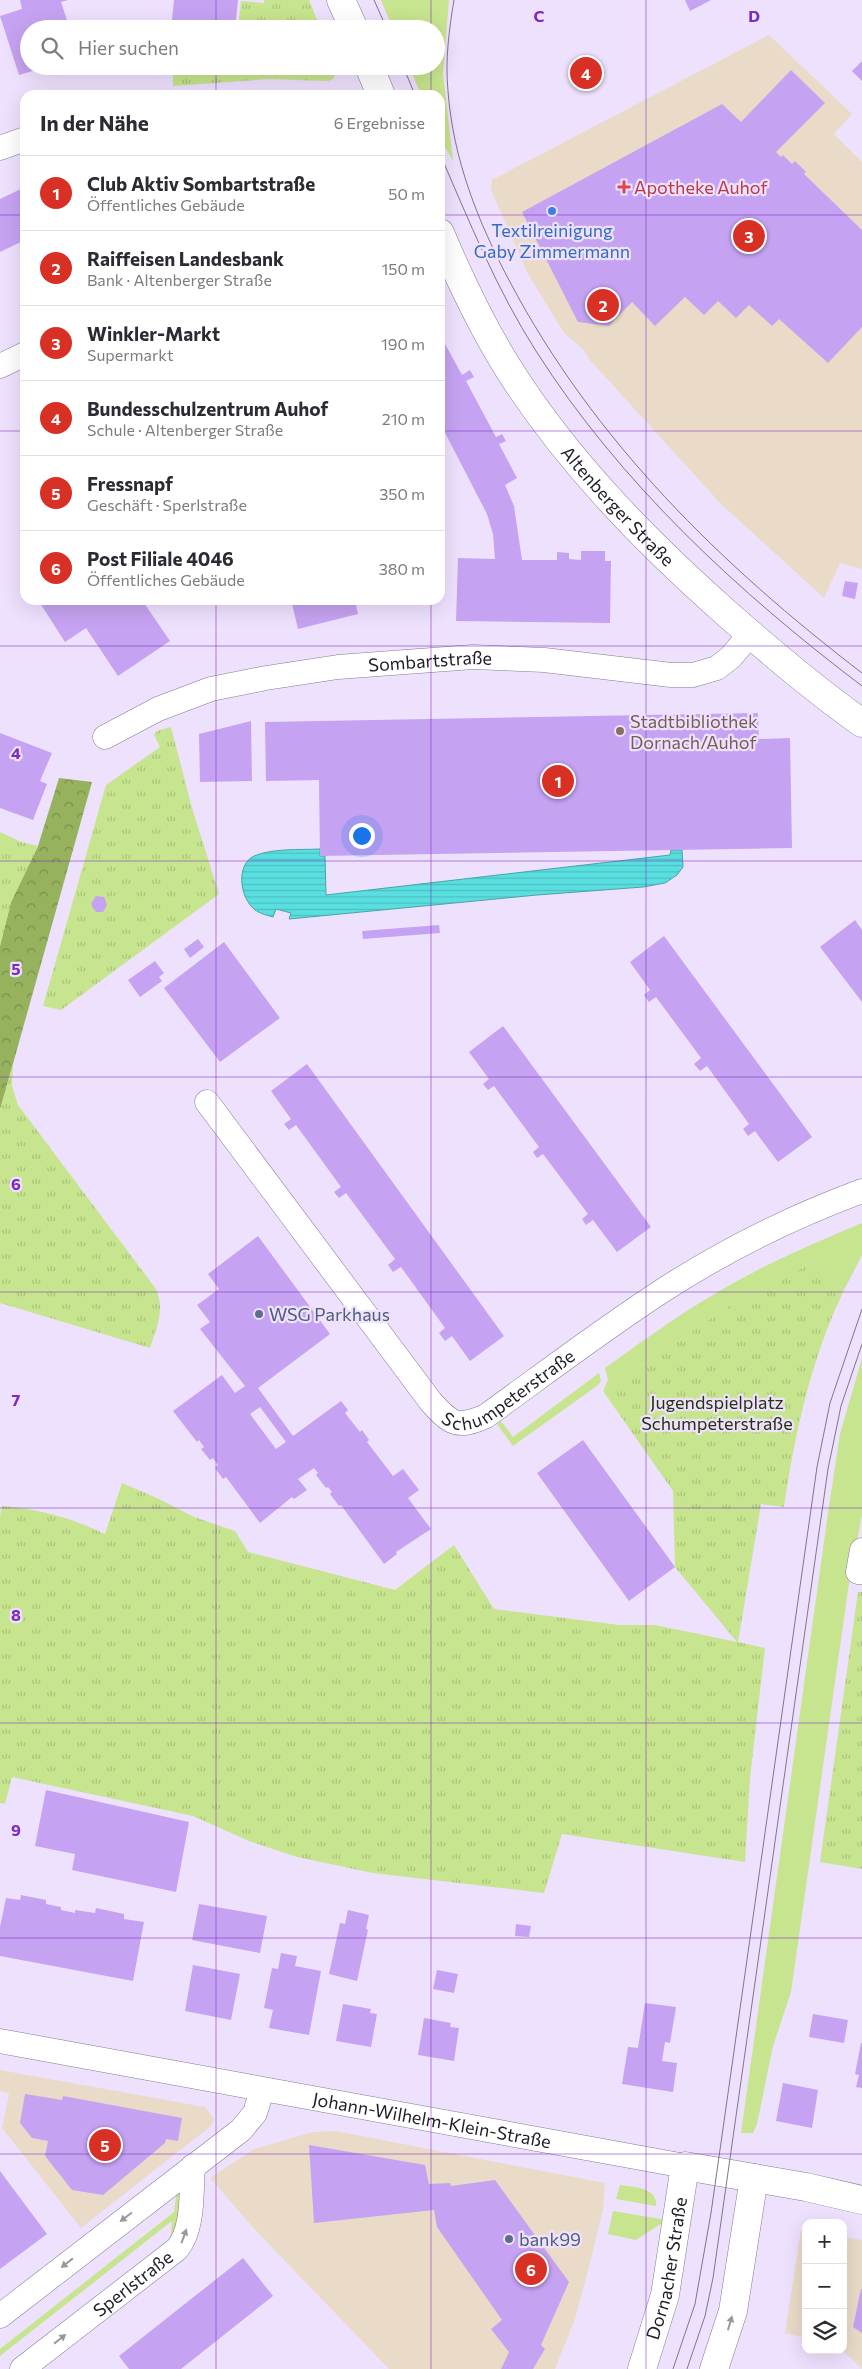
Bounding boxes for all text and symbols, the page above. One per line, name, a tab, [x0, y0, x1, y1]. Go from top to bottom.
text: C	[534, 6, 545, 25]
text: D	[748, 6, 760, 25]
search box	[20, 20, 445, 75]
icon: search	[38, 34, 66, 62]
text: Hier suchen	[78, 36, 179, 59]
pin: 4	[570, 54, 602, 92]
text: In der Nähe	[40, 110, 149, 135]
text: 6 Ergebnisse	[334, 113, 425, 132]
text: Club Aktiv Sombartstraße	[87, 172, 315, 195]
place label: Apotheke Auhof	[634, 176, 768, 198]
marker: Apotheke Auhof	[618, 181, 630, 193]
text: 1	[52, 184, 60, 203]
text: 50 m	[388, 184, 425, 203]
text: Öffentliches Gebäude	[87, 195, 245, 214]
marker: Textilreinigung Gaby Zimmermann	[546, 205, 558, 217]
pin: 3	[733, 217, 765, 255]
place label: Textilreinigung Gaby Zimmermann	[474, 219, 630, 262]
text: Raiffeisen Landesbank	[87, 247, 284, 270]
text: 2	[51, 259, 61, 278]
text: 150 m	[382, 259, 425, 278]
text: Bank · Altenberger Straße	[87, 270, 272, 289]
pin: 2	[587, 286, 619, 324]
text: Winkler-Markt	[87, 322, 220, 345]
text: 3	[51, 334, 61, 353]
text: 190 m	[381, 334, 425, 353]
text: Supermarkt	[87, 345, 174, 364]
text: Bundesschulzentrum Auhof	[87, 397, 328, 420]
text: 4	[51, 409, 61, 428]
text: 210 m	[382, 409, 425, 428]
text: Schule · Altenberger Straße	[87, 420, 283, 439]
street label: Altenberger Straße	[557, 441, 679, 570]
text: Fressnapf	[87, 472, 173, 495]
text: 5	[51, 484, 61, 503]
text: 350 m	[379, 484, 425, 503]
text: Geschäft · Sperlstraße	[87, 495, 247, 514]
text: Post Filiale 4046	[87, 547, 234, 570]
text: 6	[51, 559, 61, 578]
text: 380 m	[379, 559, 425, 578]
text: Öffentliches Gebäude	[87, 570, 245, 589]
street label: Sombartstraße	[368, 646, 493, 676]
place label: Stadtbibliothek Dornach/Auhof	[630, 710, 758, 753]
marker: Stadtbibliothek Dornach/Auhof	[614, 725, 626, 737]
text: 4	[11, 743, 21, 762]
pin: 1	[542, 762, 574, 800]
your location	[349, 823, 375, 849]
text: 5	[11, 959, 21, 978]
text: 6	[11, 1174, 21, 1193]
place label: WSG Parkhaus	[269, 1303, 390, 1325]
marker: WSG Parkhaus	[253, 1308, 265, 1320]
street label: Schumpeterstraße	[438, 1344, 579, 1434]
text: 7	[12, 1390, 21, 1409]
park label: Jugendspielplatz Schumpeterstraße	[641, 1391, 793, 1434]
text: 8	[11, 1605, 21, 1624]
text: 9	[11, 1820, 21, 1839]
street label: Johann-Wilhelm-Klein-Straße	[311, 2087, 553, 2152]
pin: 5	[89, 2126, 121, 2164]
street label: Dornacher Straße	[641, 2195, 691, 2342]
one-way arrow	[119, 2212, 133, 2222]
map controls	[802, 2219, 847, 2354]
button: +	[802, 2219, 847, 2264]
one-way arrow	[180, 2228, 188, 2243]
place label: bank99	[519, 2228, 581, 2250]
marker: bank99	[503, 2233, 515, 2245]
street label: Sperlstraße	[88, 2246, 177, 2321]
pin: 6	[515, 2250, 547, 2288]
one-way arrow	[61, 2257, 74, 2268]
button: −	[802, 2264, 847, 2309]
button: layers	[802, 2309, 847, 2354]
one-way arrow	[726, 2315, 734, 2330]
one-way arrow	[53, 2334, 66, 2345]

